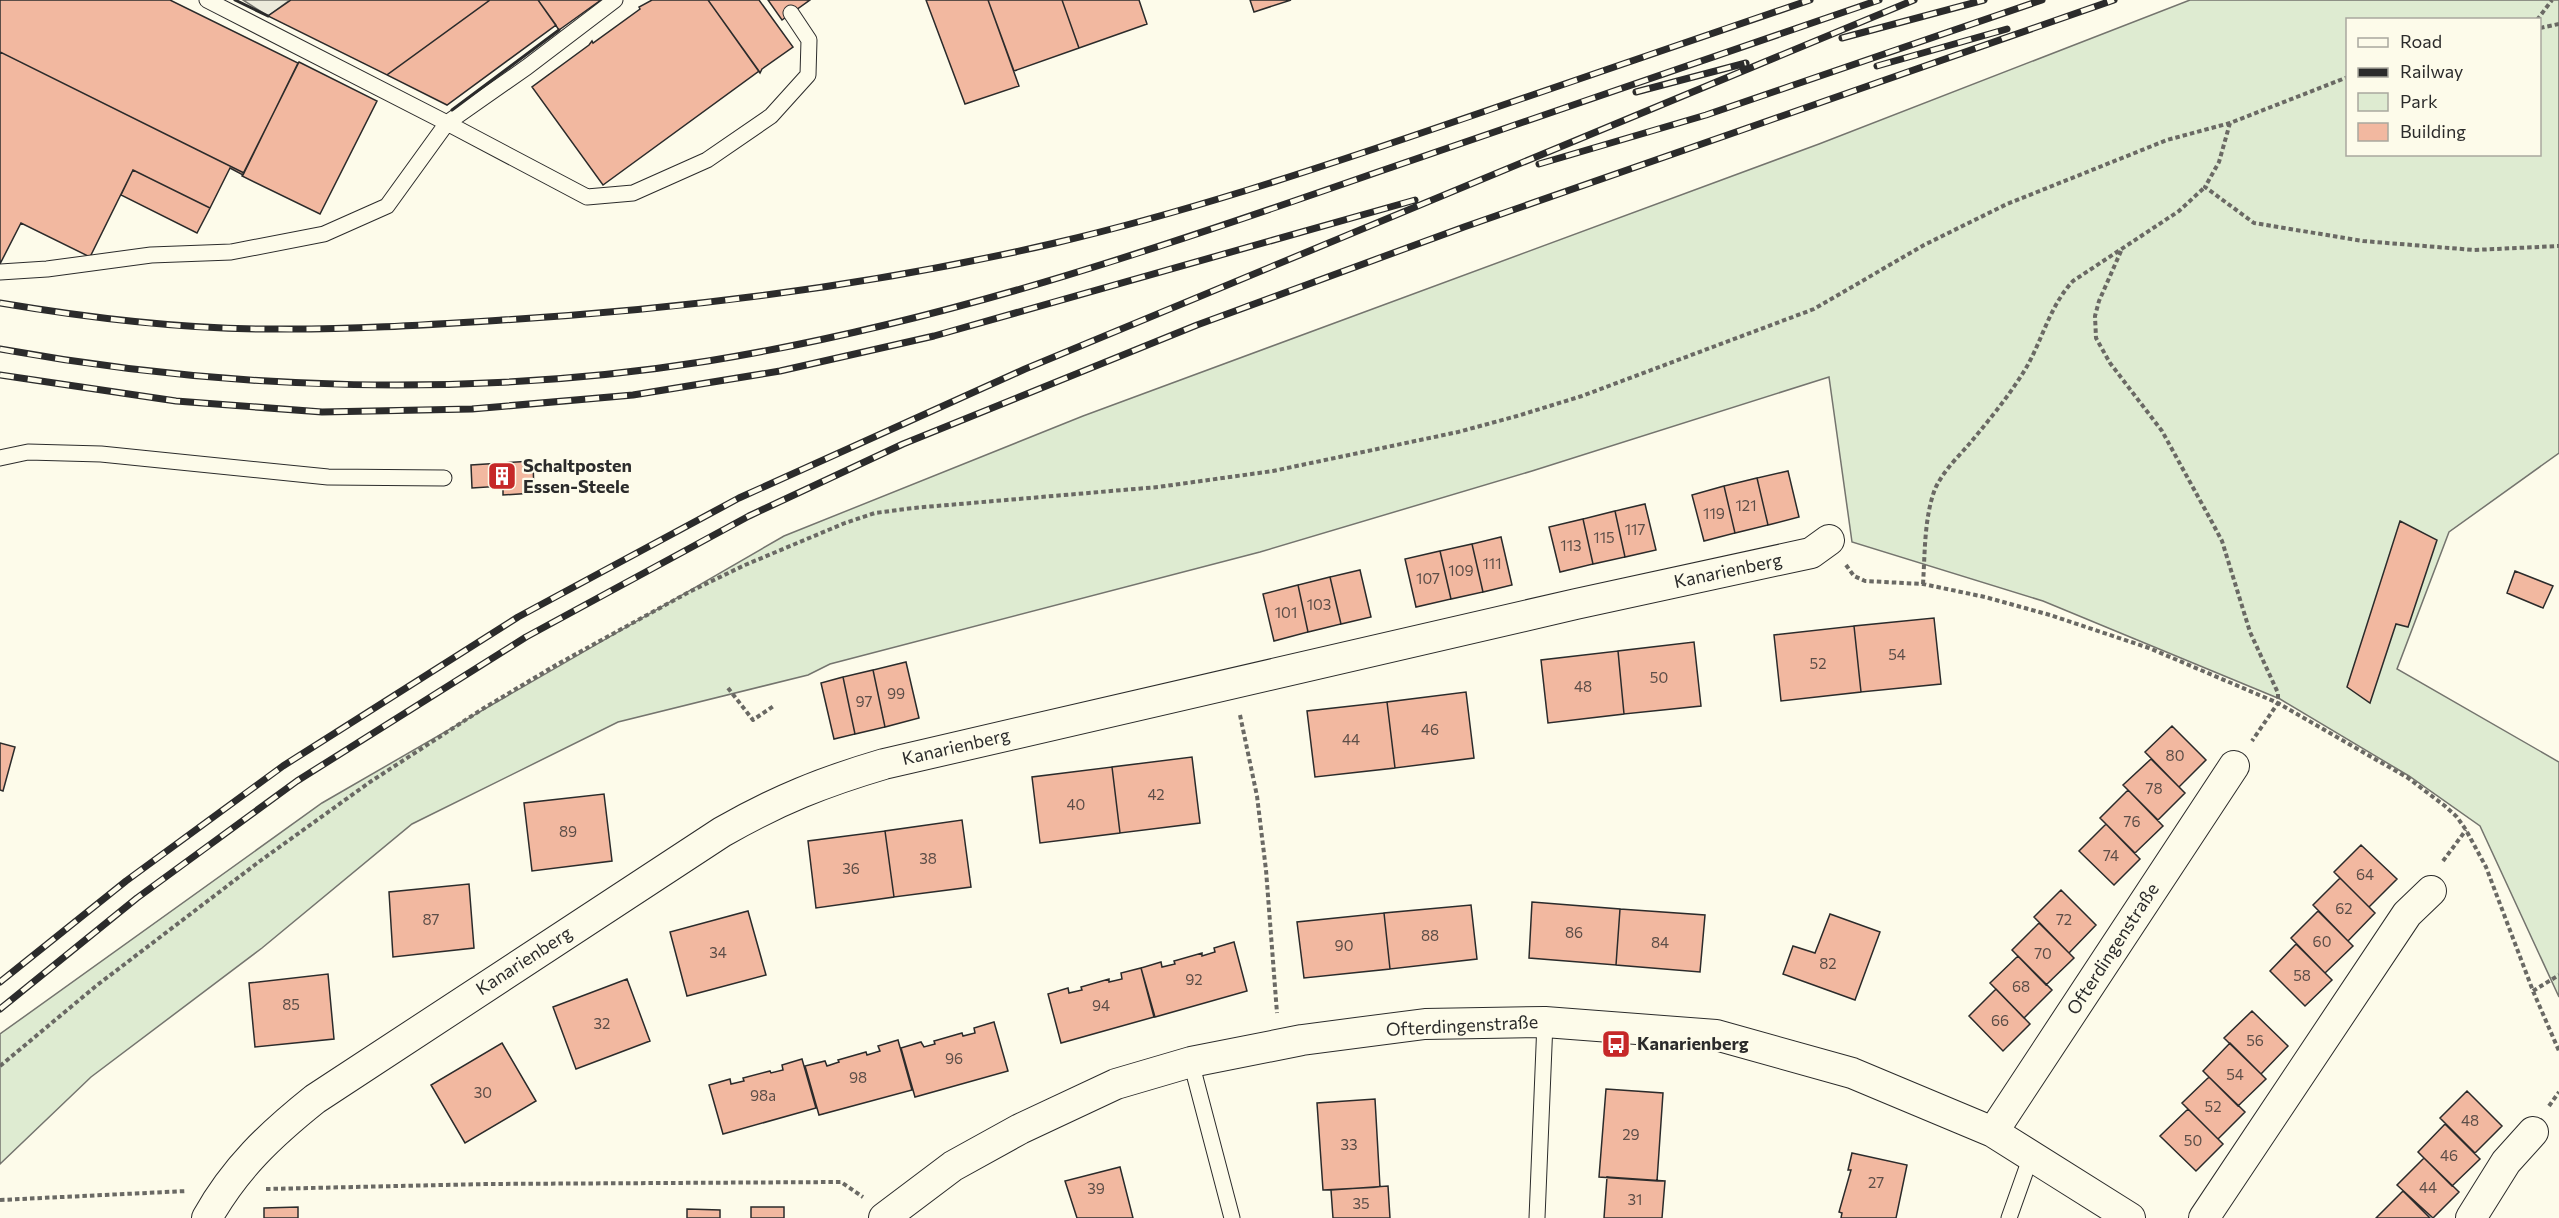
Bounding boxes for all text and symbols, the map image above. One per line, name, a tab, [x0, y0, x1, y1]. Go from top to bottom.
legend	[2346, 18, 2541, 156]
text: Road	[2400, 30, 2442, 52]
text: Railway	[2400, 60, 2463, 82]
text: Park	[2400, 90, 2438, 112]
text: Building	[2400, 120, 2466, 142]
place label: Schaltposten Essen-Steele	[523, 454, 632, 497]
building icon: Schaltposten Essen-Steele	[486, 460, 518, 492]
house number: 121	[1735, 496, 1757, 514]
house number: 119	[1703, 504, 1725, 522]
house number: 117	[1625, 520, 1645, 538]
house number: 115	[1593, 528, 1615, 546]
house number: 113	[1560, 536, 1582, 554]
street label: Kanarienberg	[1672, 548, 1784, 592]
house number: 111	[1482, 554, 1502, 572]
house number: 109	[1448, 561, 1474, 579]
house number: 107	[1416, 569, 1440, 587]
house number: 103	[1307, 595, 1331, 613]
house number: 101	[1275, 603, 1297, 621]
house number: 54	[1888, 645, 1906, 663]
house number: 52	[1810, 654, 1826, 672]
house number: 50	[1650, 668, 1668, 686]
house number: 48	[1574, 677, 1592, 695]
house number: 99	[887, 684, 905, 702]
house number: 97	[856, 692, 873, 710]
house number: 46	[1421, 720, 1439, 738]
street label: Kanarienberg	[900, 723, 1012, 769]
house number: 44	[1342, 730, 1360, 748]
house number: 80	[2166, 746, 2184, 764]
house number: 78	[2146, 779, 2162, 797]
house number: 42	[1147, 785, 1165, 803]
house number: 40	[1067, 795, 1085, 813]
house number: 76	[2124, 812, 2140, 830]
house number: 89	[559, 822, 577, 840]
house number: 74	[2103, 846, 2119, 864]
house number: 38	[919, 849, 937, 867]
house number: 36	[842, 859, 860, 877]
house number: 64	[2356, 865, 2374, 883]
street label: Ofterdingenstraße	[2061, 879, 2163, 1018]
house number: 62	[2335, 899, 2353, 917]
house number: 87	[423, 910, 440, 928]
house number: 72	[2056, 910, 2072, 928]
street label: Kanarienberg	[471, 921, 576, 999]
house number: 86	[1565, 923, 1583, 941]
house number: 88	[1421, 926, 1439, 944]
house number: 60	[2313, 932, 2331, 950]
house number: 84	[1651, 933, 1669, 951]
house number: 90	[1335, 936, 1353, 954]
house number: 34	[709, 943, 727, 961]
house number: 70	[2034, 944, 2052, 962]
house number: 82	[1819, 954, 1837, 972]
house number: 58	[2293, 966, 2311, 984]
house number: 92	[1185, 970, 1203, 988]
house number: 68	[2012, 977, 2030, 995]
house number: 85	[282, 995, 300, 1013]
house number: 94	[1092, 996, 1110, 1014]
street label: Ofterdingenstraße	[1385, 1010, 1539, 1040]
house number: 66	[1991, 1011, 2009, 1029]
house number: 32	[594, 1014, 610, 1032]
bus stop icon: Kanarienberg	[1600, 1028, 1632, 1060]
house number: 56	[2246, 1031, 2264, 1049]
place label: Kanarienberg	[1637, 1032, 1749, 1054]
house number: 96	[945, 1049, 963, 1067]
house number: 54	[2226, 1065, 2244, 1083]
house number: 98	[849, 1068, 867, 1086]
house number: 30	[474, 1083, 492, 1101]
house number: 98a	[750, 1086, 776, 1104]
house number: 52	[2205, 1097, 2221, 1115]
house number: 48	[2461, 1111, 2479, 1129]
house number: 29	[1622, 1125, 1640, 1143]
house number: 50	[2184, 1131, 2202, 1149]
house number: 33	[1340, 1135, 1358, 1153]
house number: 46	[2440, 1146, 2458, 1164]
house number: 27	[1868, 1173, 1884, 1191]
house number: 44	[2419, 1178, 2437, 1196]
house number: 39	[1087, 1179, 1105, 1197]
house number: 31	[1628, 1190, 1642, 1208]
house number: 35	[1352, 1194, 1370, 1212]

